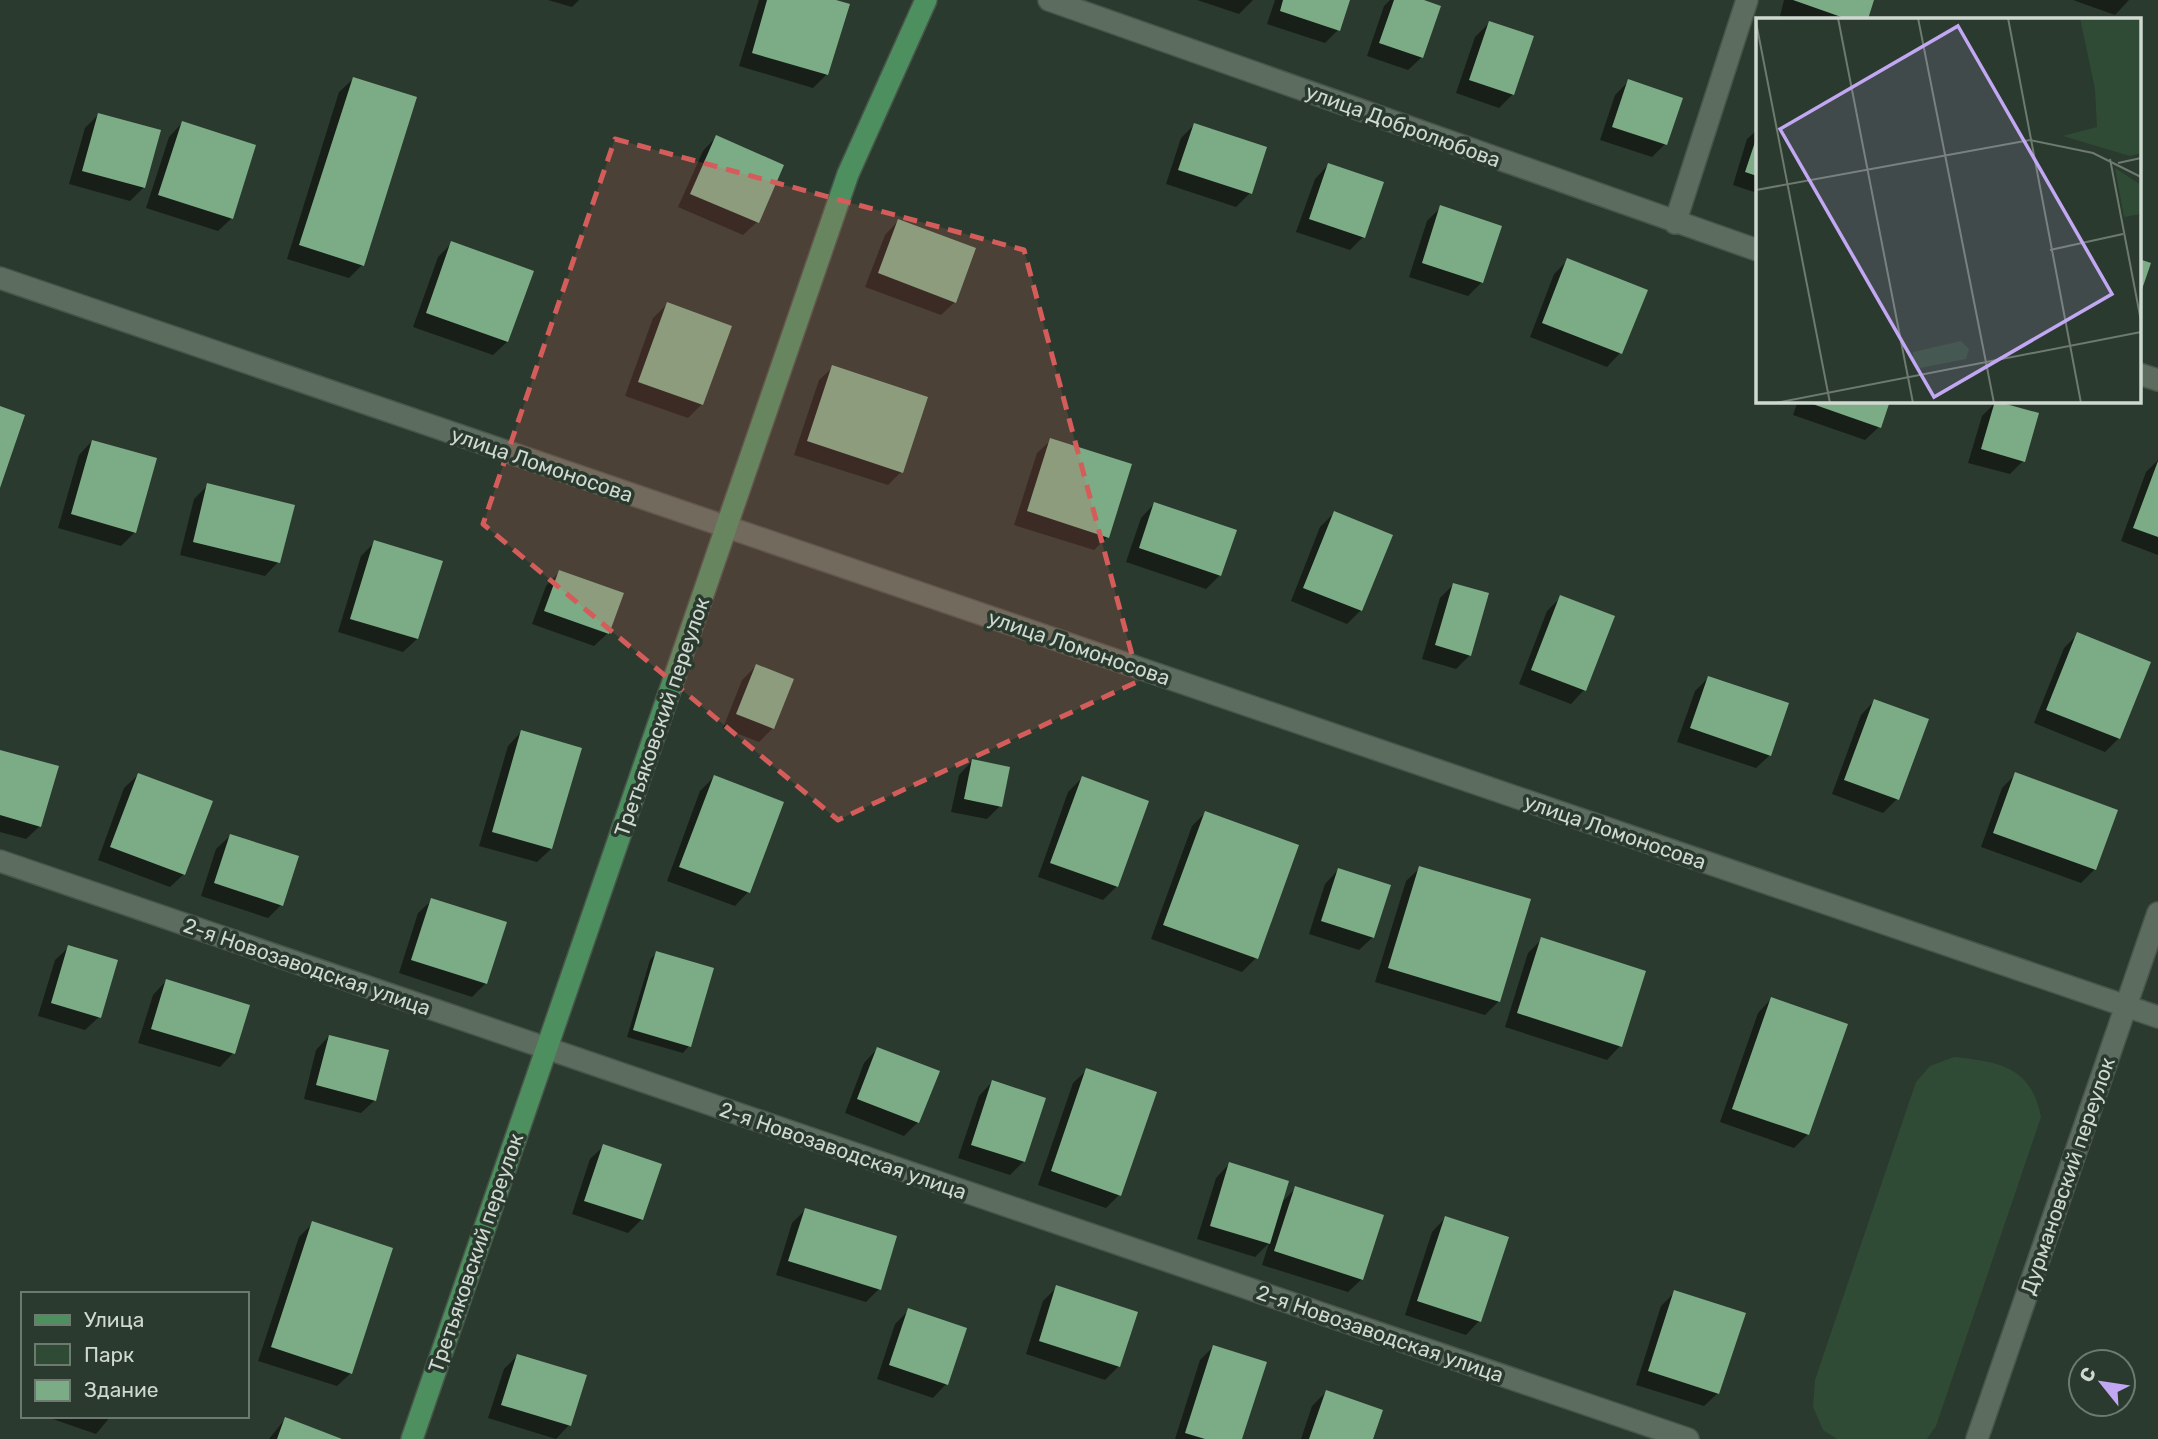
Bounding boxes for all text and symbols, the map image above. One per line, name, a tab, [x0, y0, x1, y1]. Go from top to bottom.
inset map	[1756, 18, 2140, 402]
street label: улица Добролюбова	[1302, 79, 1504, 172]
street label: улица Ломоносова	[448, 422, 636, 507]
street label: Третьяковский переулок	[609, 594, 714, 840]
street label: улица Ломоносова	[985, 605, 1173, 690]
street label: улица Ломоносова	[1521, 789, 1709, 874]
street label: 2-я Новозаводская улица	[180, 912, 434, 1021]
street label: Дурмановский переулок	[2015, 1054, 2120, 1298]
street label: 2-я Новозаводская улица	[716, 1096, 970, 1205]
street label: Третьяковский переулок	[423, 1130, 528, 1376]
street label: 2-я Новозаводская улица	[1253, 1279, 1507, 1388]
legend	[21, 1292, 248, 1418]
text: Улица	[84, 1307, 144, 1332]
text: Парк	[84, 1342, 134, 1367]
north arrow	[2067, 1348, 2137, 1418]
text: С	[2074, 1363, 2101, 1386]
text: Здание	[84, 1377, 159, 1402]

